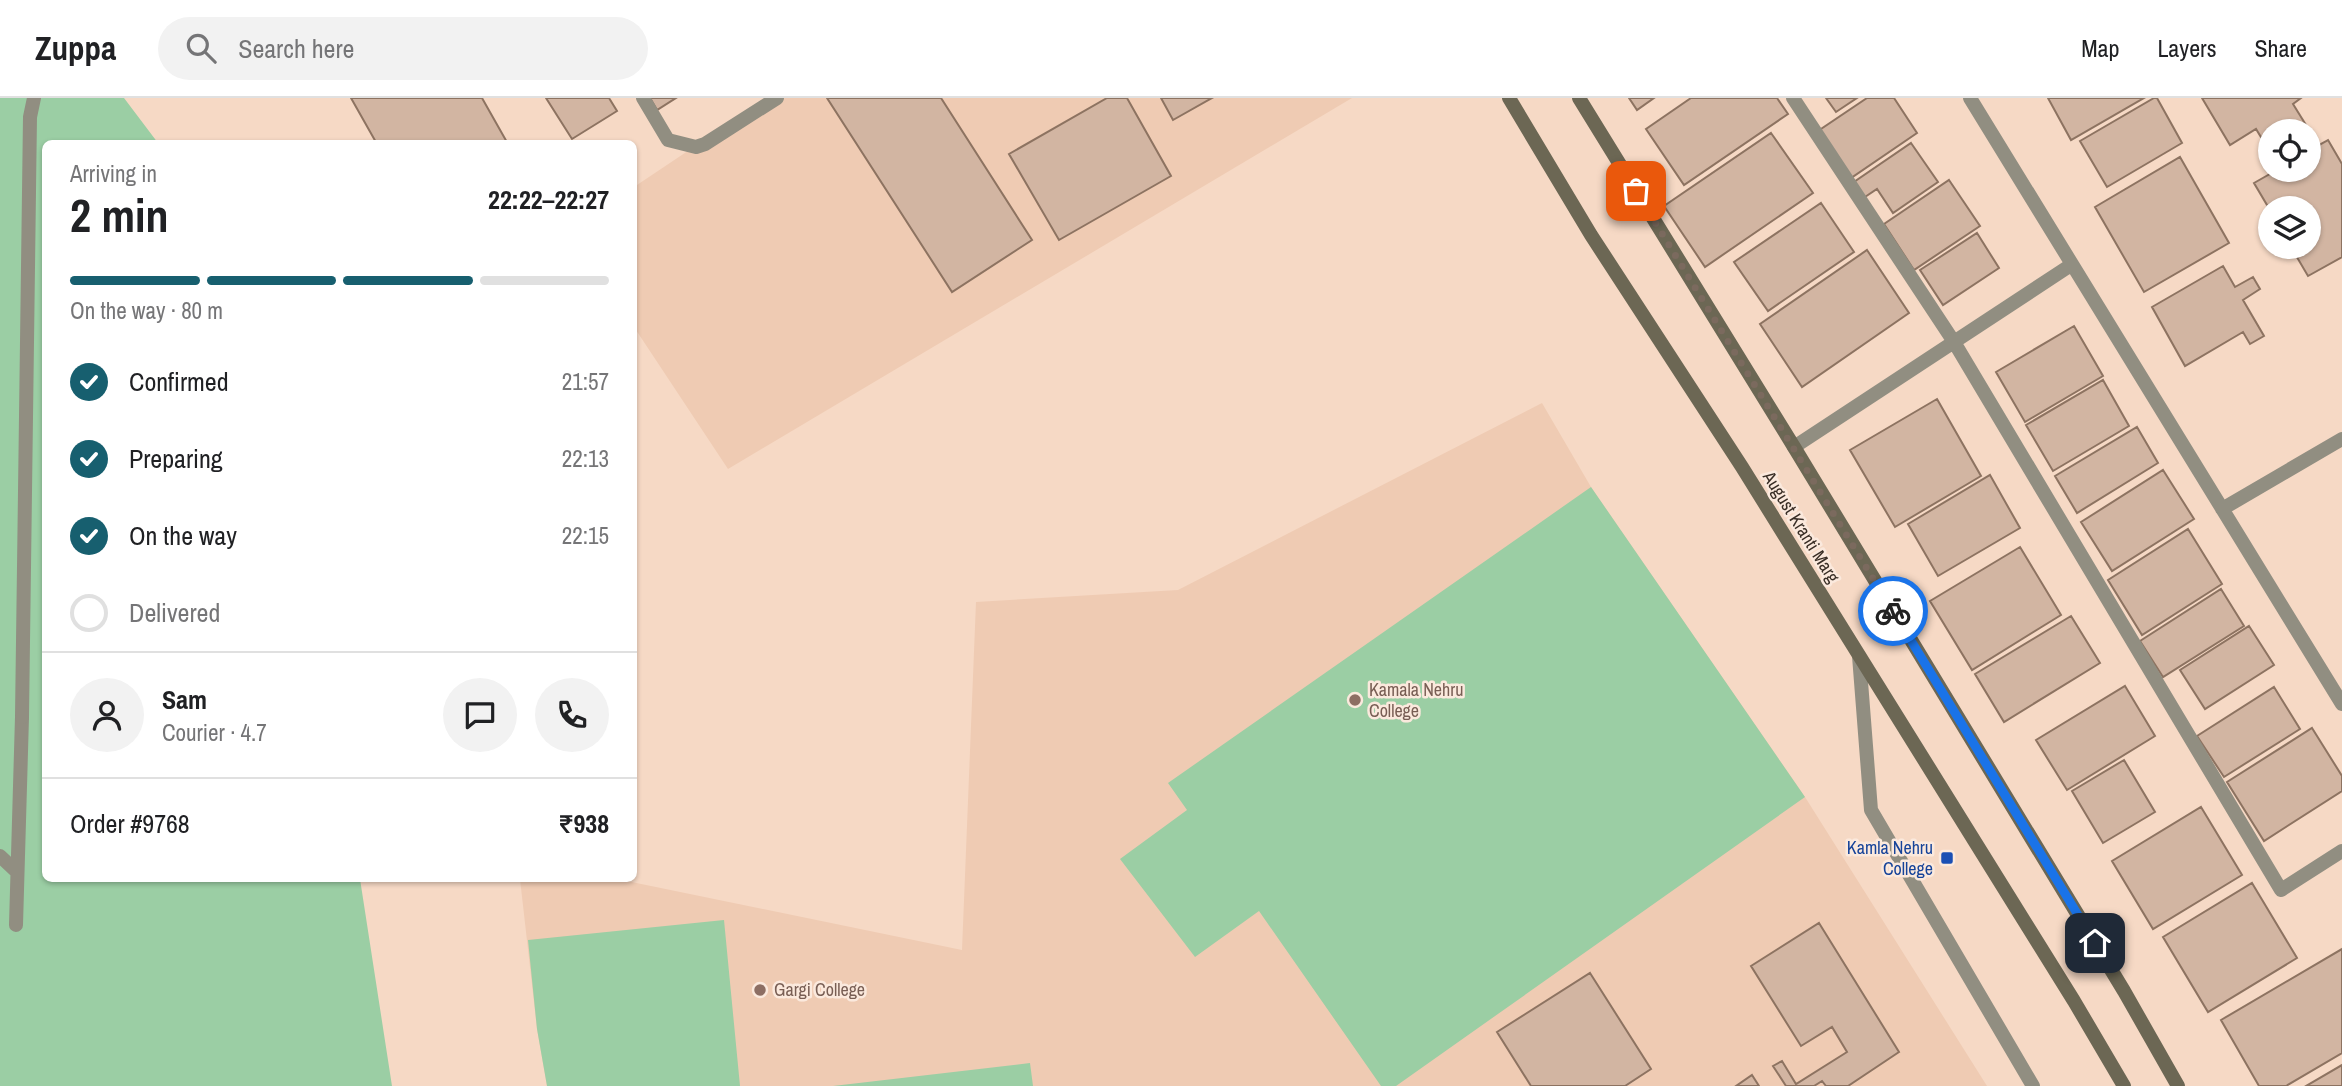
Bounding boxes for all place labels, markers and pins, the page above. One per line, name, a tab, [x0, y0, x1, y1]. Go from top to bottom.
pin	[1606, 161, 1666, 221]
place label: Kamala Nehru College	[1369, 677, 1463, 723]
marker: Kamala Nehru College	[1347, 692, 1363, 708]
place label: Kamla Nehru College	[1847, 835, 1933, 881]
marker: Kamla Nehru College	[1939, 850, 1955, 866]
pin	[2065, 913, 2125, 973]
place label: Gargi College	[774, 977, 865, 1002]
marker: Gargi College	[752, 982, 768, 998]

